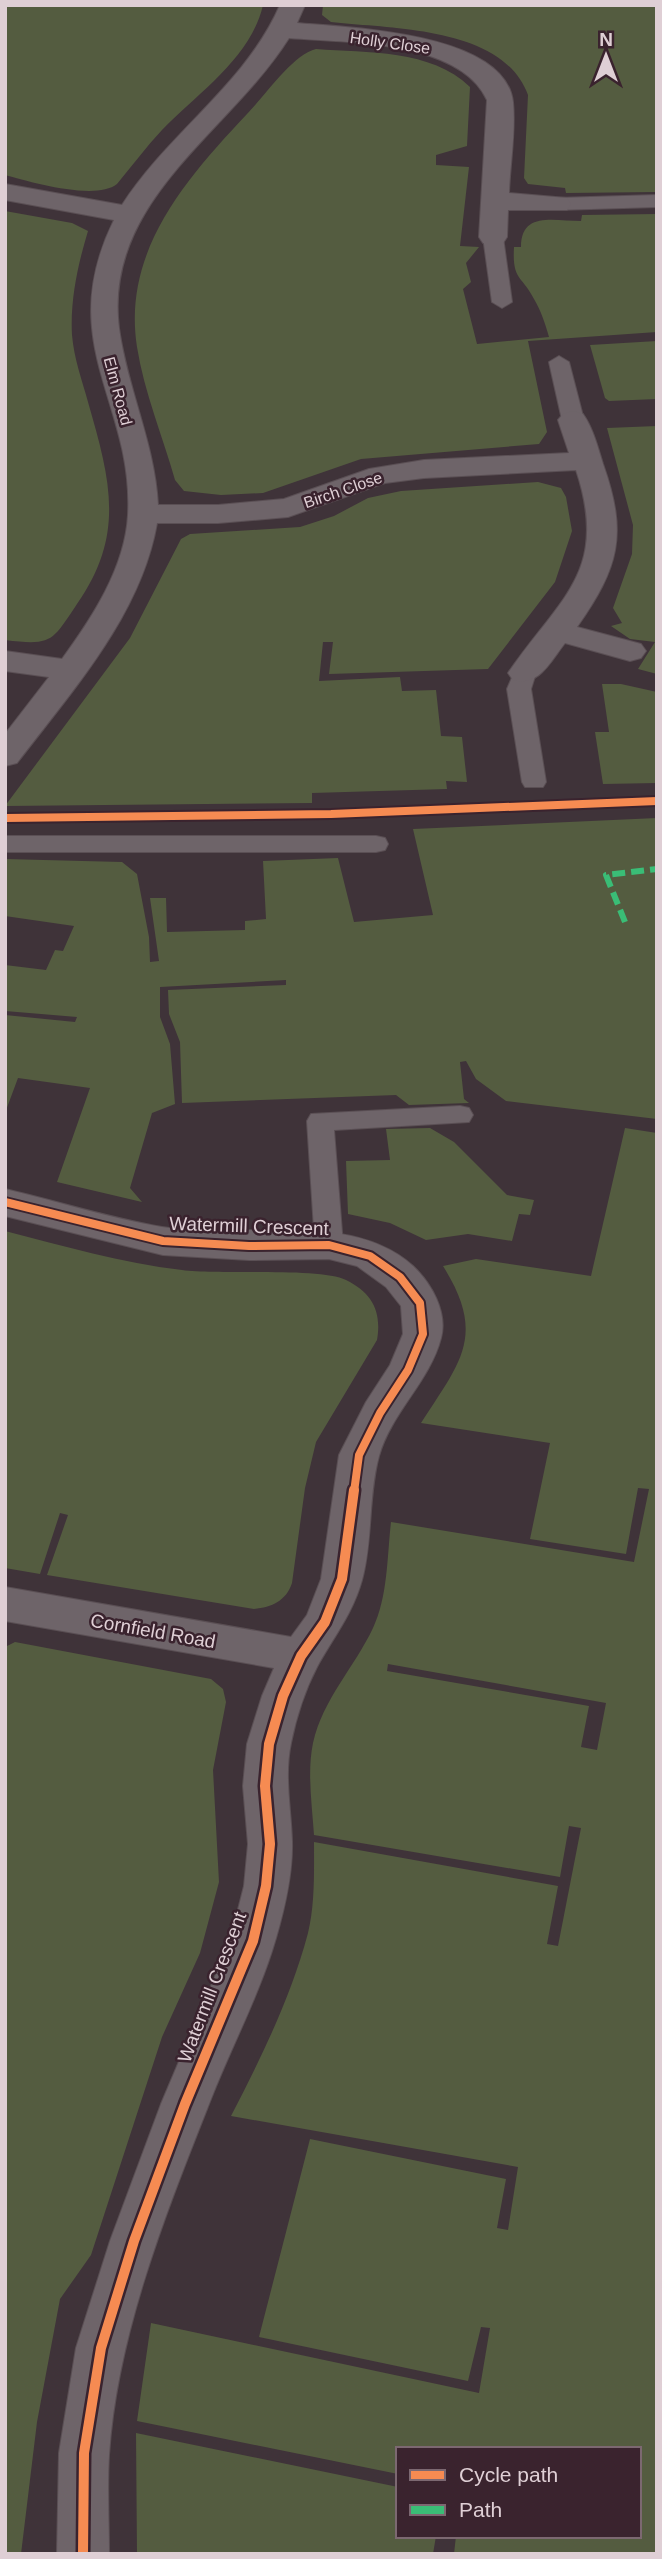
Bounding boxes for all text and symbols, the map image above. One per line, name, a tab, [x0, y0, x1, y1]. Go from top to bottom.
north arrow	[571, 21, 641, 91]
street label: Holly Close	[349, 29, 431, 57]
text: N	[599, 29, 613, 50]
street label: Elm Road	[101, 355, 135, 427]
street label: Birch Close	[302, 469, 385, 511]
street label: Watermill Crescent	[169, 1213, 330, 1239]
street label: Cornfield Road	[89, 1610, 217, 1652]
street label: Watermill Crescent	[174, 1908, 251, 2065]
legend	[396, 2447, 641, 2538]
text: Cycle path	[459, 2463, 558, 2486]
text: Path	[459, 2498, 502, 2521]

